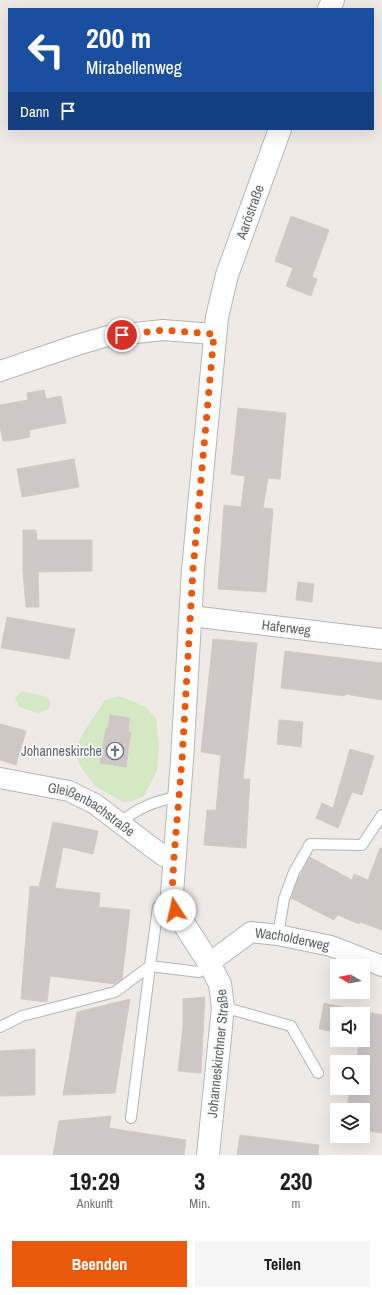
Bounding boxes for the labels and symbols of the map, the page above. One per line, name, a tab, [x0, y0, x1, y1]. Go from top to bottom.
street label: Aaröstraße	[231, 182, 268, 243]
pin	[105, 318, 139, 352]
street label: Haferweg	[261, 616, 312, 639]
church icon: Johanneskirche	[105, 741, 125, 761]
place label: Johanneskirche	[21, 742, 102, 760]
street label: Gleißenbachstraße	[46, 778, 139, 840]
position arrow	[154, 889, 196, 931]
street label: Wacholderweg	[254, 923, 332, 955]
north arrow	[330, 959, 370, 999]
street label: Johanneskirchner Straße	[203, 988, 232, 1119]

